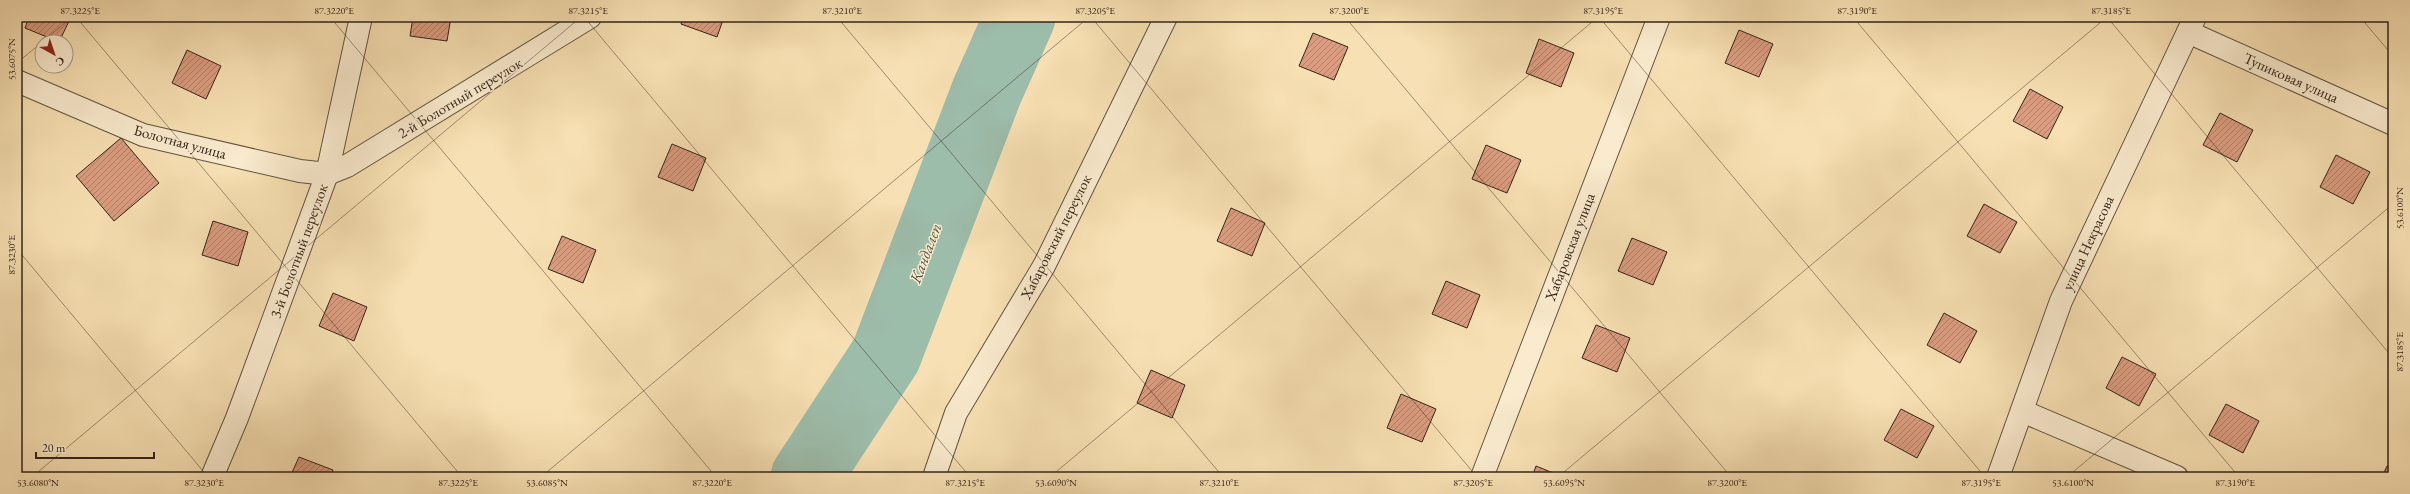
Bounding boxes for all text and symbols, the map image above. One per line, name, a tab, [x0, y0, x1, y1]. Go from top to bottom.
text: 87.3225°E	[60, 4, 100, 17]
text: 87.3220°E	[314, 4, 354, 17]
text: 87.3215°E	[568, 4, 608, 17]
text: 87.3210°E	[822, 4, 862, 17]
text: 87.3205°E	[1075, 4, 1115, 17]
text: 87.3200°E	[1329, 4, 1369, 17]
text: 87.3195°E	[1583, 4, 1623, 17]
text: 87.3190°E	[1837, 4, 1877, 17]
text: 87.3185°E	[2091, 4, 2131, 17]
north arrow	[34, 34, 74, 74]
text: 53.6075°N	[5, 38, 18, 80]
street label: Тупиковая улица	[2241, 48, 2342, 107]
street label: 2-й Болотный переулок	[394, 53, 525, 142]
text: С	[53, 54, 68, 70]
street label: Болотная улица	[132, 120, 229, 163]
street label: Хабаровский переулок	[1015, 171, 1095, 303]
street label: 3-й Болотный переулок	[265, 181, 332, 321]
text: 53.6100°N	[2393, 187, 2406, 229]
street label: Хабаровская улица	[1540, 190, 1599, 304]
street label: улица Некрасова	[2057, 192, 2118, 293]
water label: Кандалеп	[904, 220, 946, 287]
text: 87.3230°E	[5, 235, 18, 275]
text: 87.3185°E	[2393, 332, 2406, 372]
scale bar	[36, 434, 154, 460]
text: 20 m	[42, 440, 66, 456]
text: 53.6080°N	[17, 476, 59, 489]
text: 87.3230°E	[184, 476, 224, 489]
text: 87.3225°E	[438, 476, 478, 489]
text: 53.6085°N	[526, 476, 568, 489]
text: 87.3220°E	[692, 476, 732, 489]
text: 87.3215°E	[945, 476, 985, 489]
text: 53.6090°N	[1035, 476, 1077, 489]
text: 87.3210°E	[1199, 476, 1239, 489]
text: 87.3205°E	[1453, 476, 1493, 489]
text: 53.6095°N	[1543, 476, 1585, 489]
text: 87.3200°E	[1707, 476, 1747, 489]
text: 87.3195°E	[1961, 476, 2001, 489]
text: 53.6100°N	[2052, 476, 2094, 489]
text: 87.3190°E	[2215, 476, 2255, 489]

